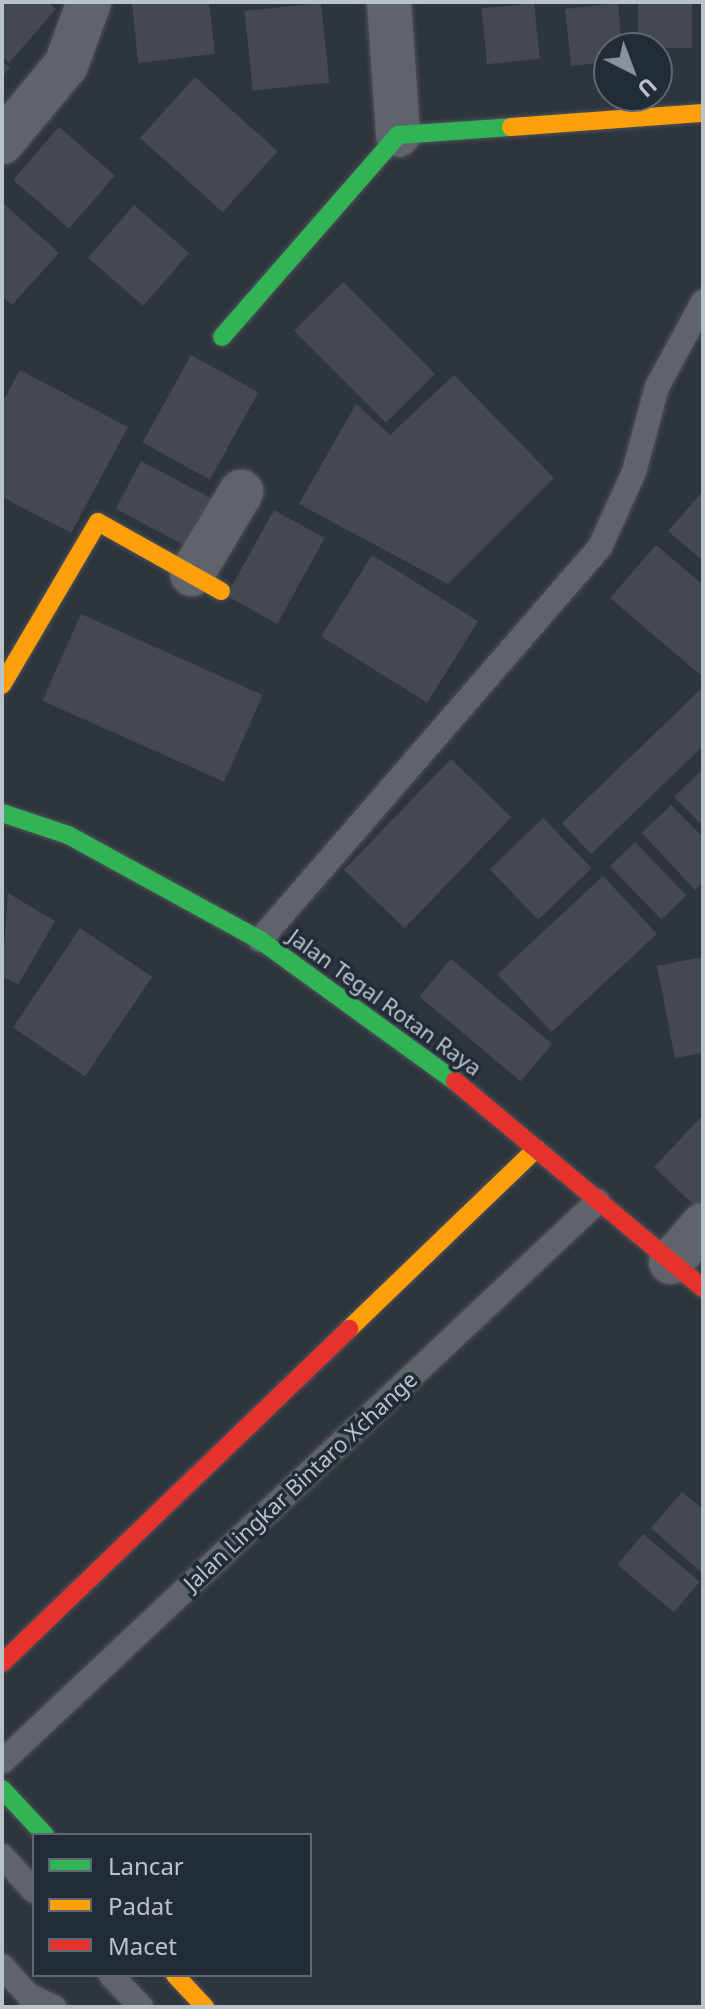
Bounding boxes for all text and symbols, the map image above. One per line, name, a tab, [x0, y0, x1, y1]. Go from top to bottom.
north arrow	[593, 32, 673, 112]
text: U	[632, 72, 664, 105]
street label: Jalan Tegal Rotan Raya	[283, 923, 487, 1081]
street label: Jalan Lingkar Bintaro Xchange	[178, 1366, 422, 1596]
legend	[32, 1833, 312, 1977]
text: Lancar	[108, 1849, 184, 1882]
text: Padat	[108, 1889, 173, 1922]
text: Macet	[108, 1929, 177, 1962]

